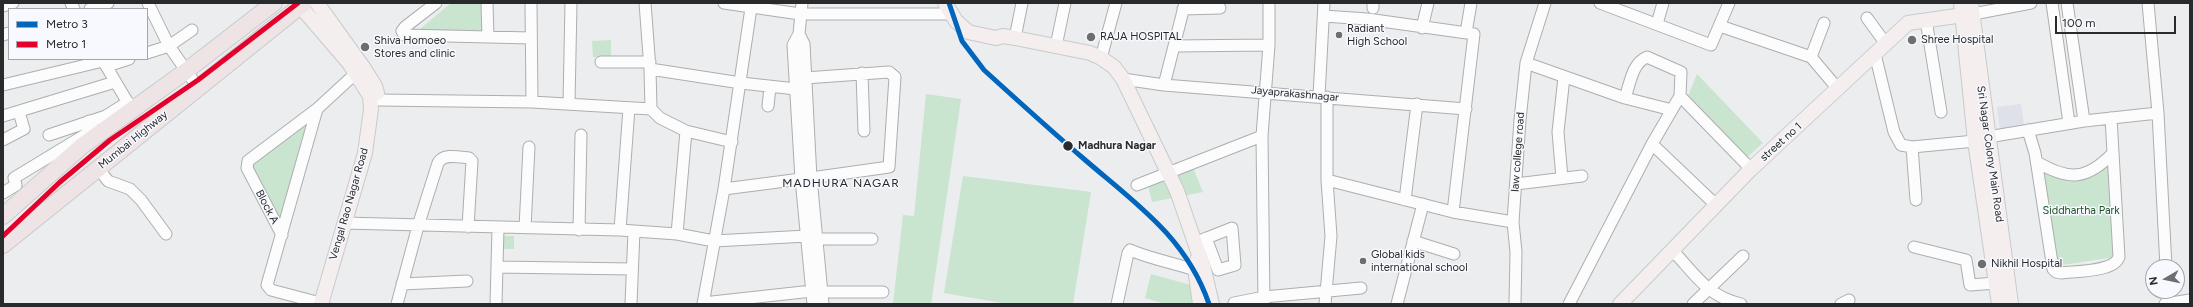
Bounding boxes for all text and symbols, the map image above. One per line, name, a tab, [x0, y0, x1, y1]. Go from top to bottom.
legend	[8, 8, 148, 60]
scale bar	[2057, 8, 2178, 34]
text: 100 m	[2062, 16, 2096, 30]
text: Metro 3	[46, 17, 88, 31]
place label: Radiant High School	[1347, 22, 1407, 48]
place label: RAJA HOSPITAL	[1100, 30, 1182, 44]
marker: Radiant High School	[1334, 30, 1344, 40]
marker: RAJA HOSPITAL	[1085, 31, 1097, 43]
place label: Shree Hospital	[1921, 33, 1993, 47]
place label: Shiva Homoeo Stores and clinic	[374, 34, 455, 60]
marker: Shree Hospital	[1906, 34, 1918, 46]
text: Metro 1	[46, 37, 86, 51]
marker: Shiva Homoeo Stores and clinic	[359, 41, 371, 53]
street label: Jayaprakashnagar	[1251, 84, 1339, 104]
street label: Sri Nagar Colony Main Road	[1974, 85, 2006, 223]
street label: Mumbai Highway	[96, 108, 170, 172]
street label: law college road	[1509, 112, 1527, 192]
street label: street no 1	[1757, 120, 1805, 164]
marker: Madhura Nagar	[1061, 139, 1075, 153]
place label: Madhura Nagar	[1078, 139, 1156, 153]
street label: Vengal Rao Nagar Road	[327, 146, 371, 262]
district label: MADHURA NAGAR	[782, 176, 900, 190]
street label: Block A	[252, 188, 282, 226]
park label: Siddhartha Park	[2042, 204, 2120, 218]
place label: Global kids international school	[1371, 248, 1468, 274]
marker: Global kids international school	[1358, 256, 1368, 266]
place label: Nikhil Hospital	[1991, 257, 2062, 271]
marker: Nikhil Hospital	[1976, 258, 1988, 270]
north arrow	[2145, 259, 2185, 299]
text: N	[2147, 276, 2161, 286]

